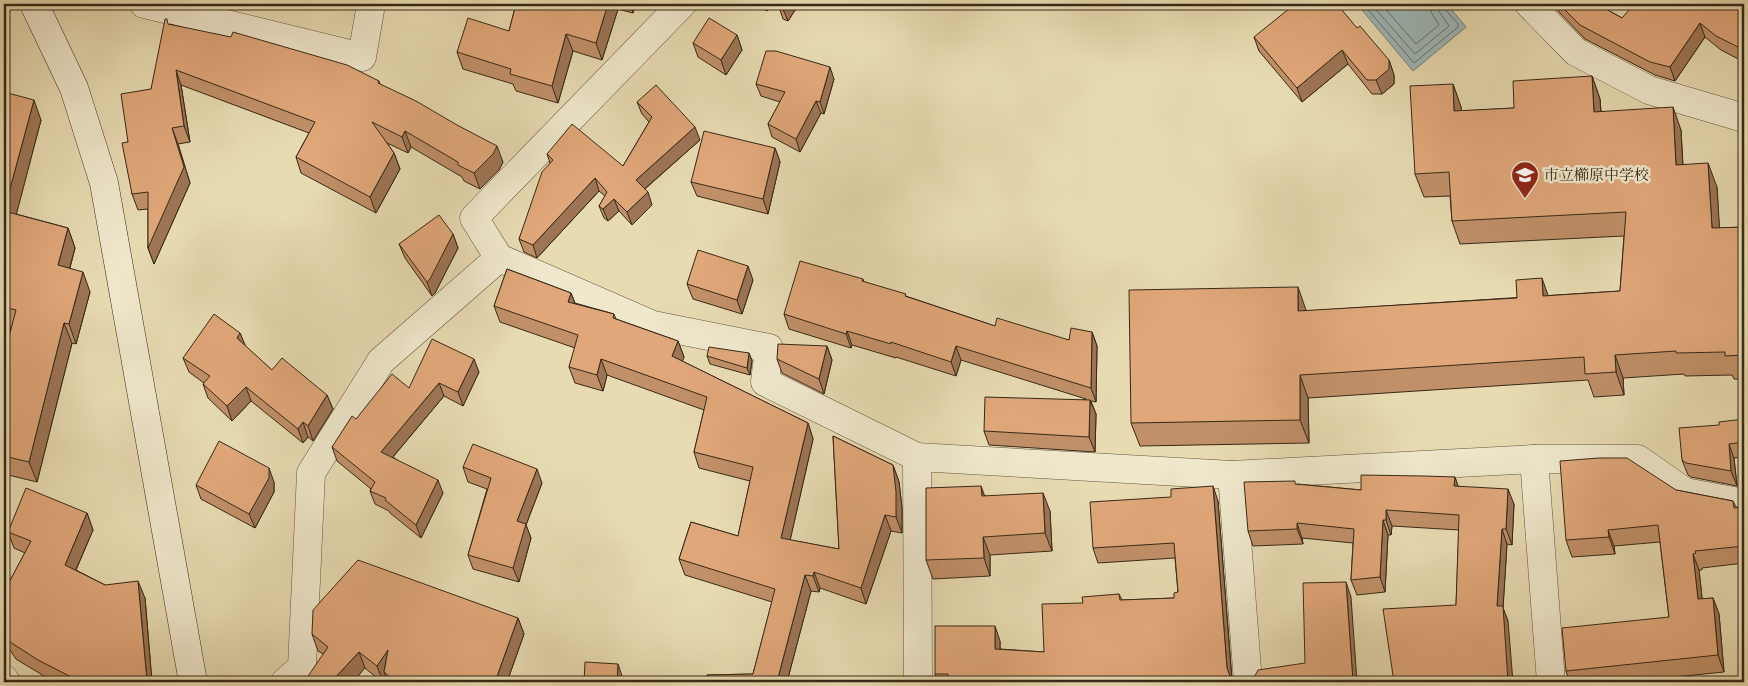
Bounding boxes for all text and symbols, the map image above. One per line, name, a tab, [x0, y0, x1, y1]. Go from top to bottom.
school or university icon: 市立櫛原中学校	[1510, 160, 1540, 199]
place label: 市立櫛原中学校	[1544, 166, 1649, 185]

